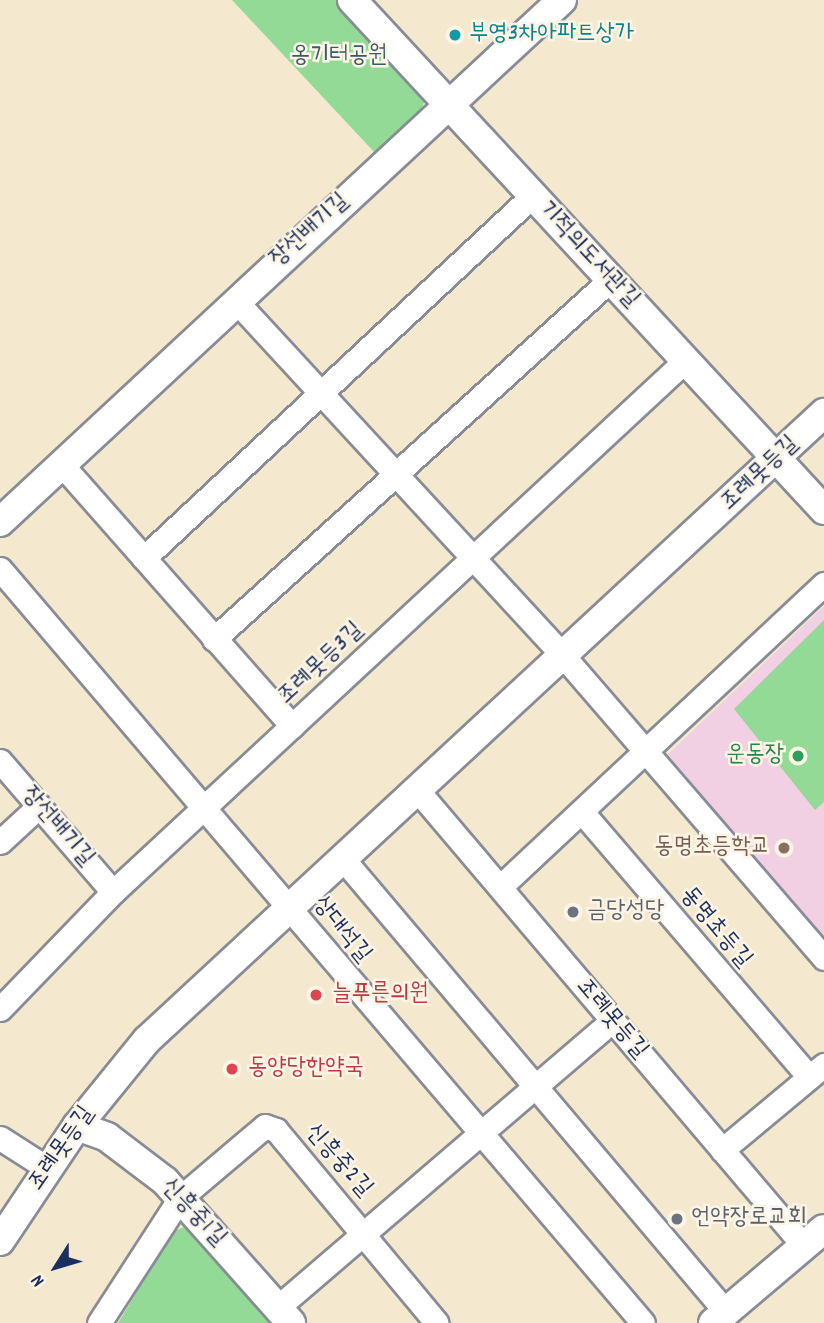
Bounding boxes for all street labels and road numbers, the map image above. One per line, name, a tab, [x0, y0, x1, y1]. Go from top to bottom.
street label: 장선배기길	[264, 188, 356, 274]
street label: 기적의도서관길	[531, 196, 645, 314]
street label: 조례못등길	[715, 431, 805, 517]
street label: 조례못등3길	[272, 617, 370, 711]
street label: 장선배기길	[14, 781, 100, 873]
street label: 동명초등길	[673, 882, 757, 974]
street label: 상대석길	[306, 891, 376, 969]
street label: 조례못등길	[569, 973, 653, 1065]
street label: 조례못등길	[23, 1101, 101, 1197]
street label: 신흥중2길	[298, 1118, 378, 1204]
street label: 신흥중1길	[154, 1173, 232, 1253]

